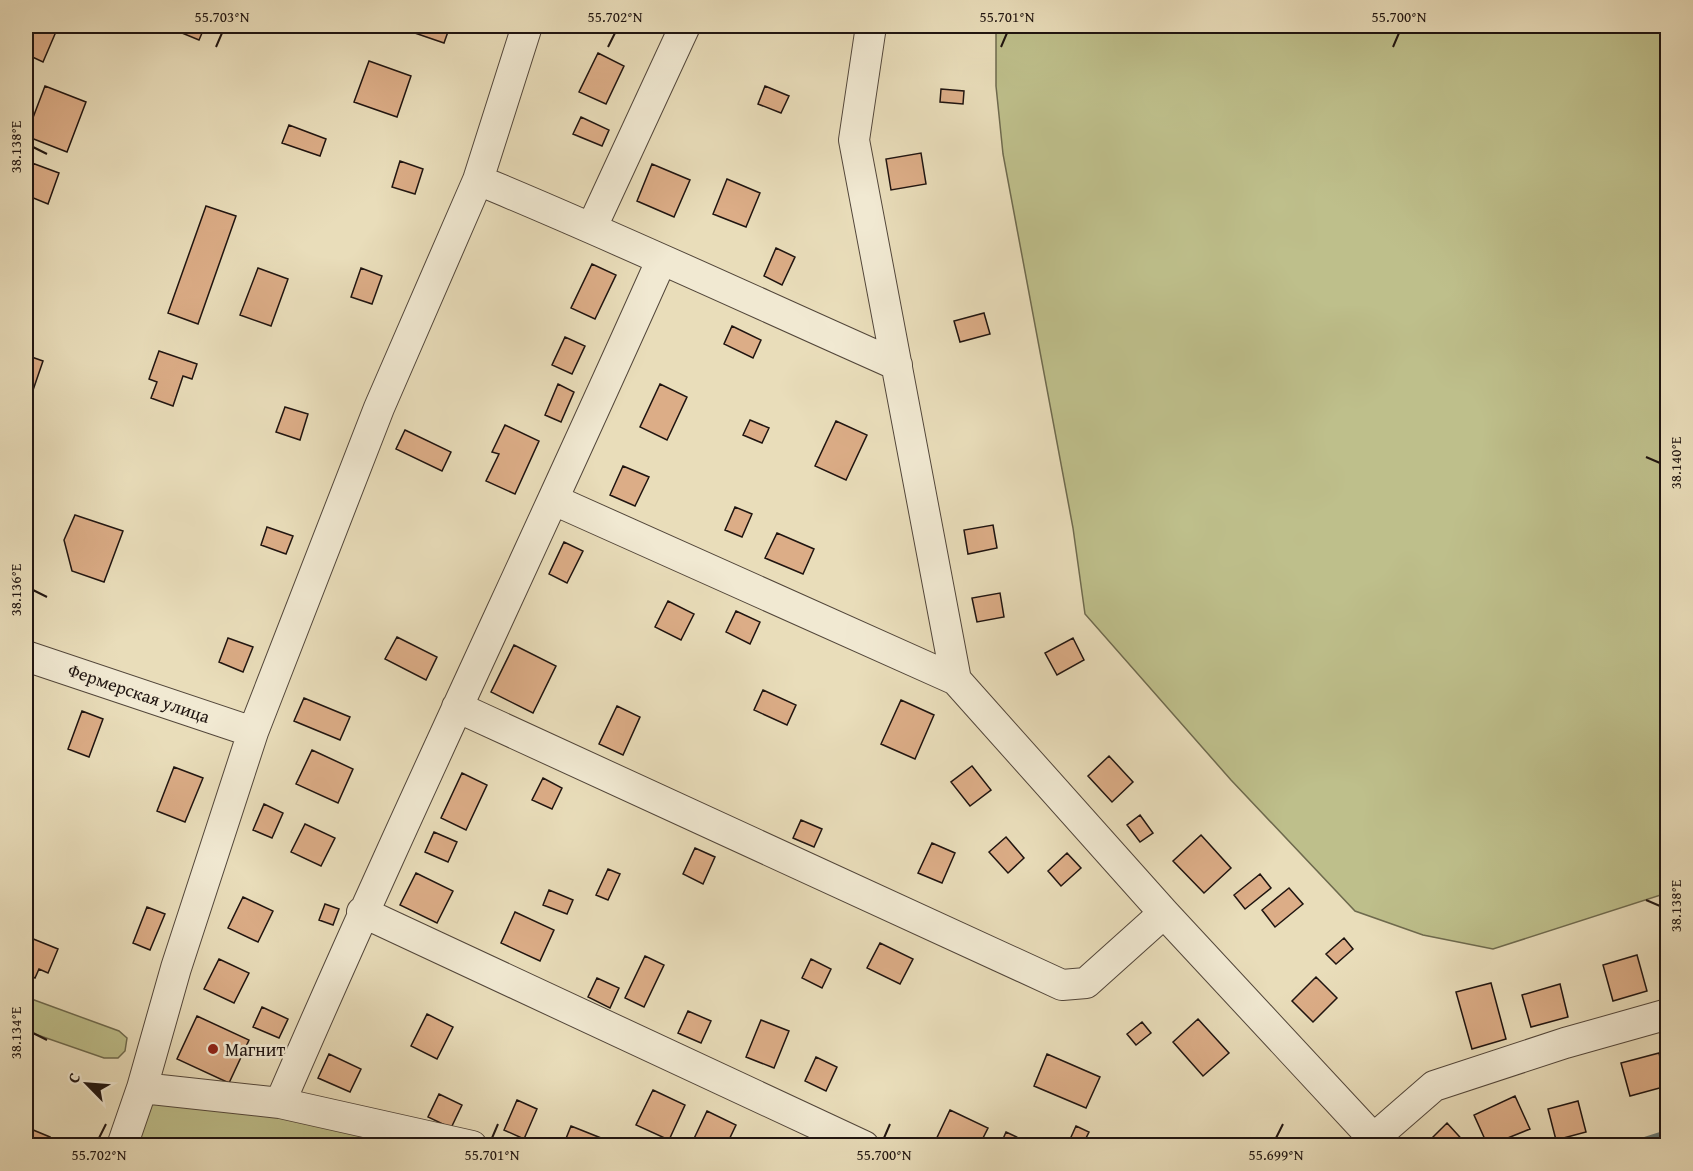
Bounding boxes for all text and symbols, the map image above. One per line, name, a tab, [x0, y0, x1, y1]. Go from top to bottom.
text: 55.703°N	[195, 6, 250, 27]
text: 55.702°N	[588, 6, 643, 27]
text: 55.701°N	[980, 6, 1035, 27]
text: 55.700°N	[1372, 6, 1427, 27]
text: 38.138°E	[5, 120, 26, 173]
text: 38.140°E	[1665, 436, 1686, 489]
text: 38.136°E	[5, 563, 26, 616]
street label: Фермерская улица	[64, 656, 214, 730]
text: 38.138°E	[1665, 879, 1686, 932]
text: 38.134°E	[5, 1006, 26, 1059]
place label: Магнит	[225, 1036, 285, 1063]
marker: Магнит	[206, 1042, 220, 1056]
north arrow	[57, 1054, 117, 1114]
text: С	[61, 1068, 86, 1087]
text: 55.702°N	[72, 1144, 127, 1165]
text: 55.701°N	[465, 1144, 520, 1165]
text: 55.700°N	[857, 1144, 912, 1165]
text: 55.699°N	[1249, 1144, 1304, 1165]

